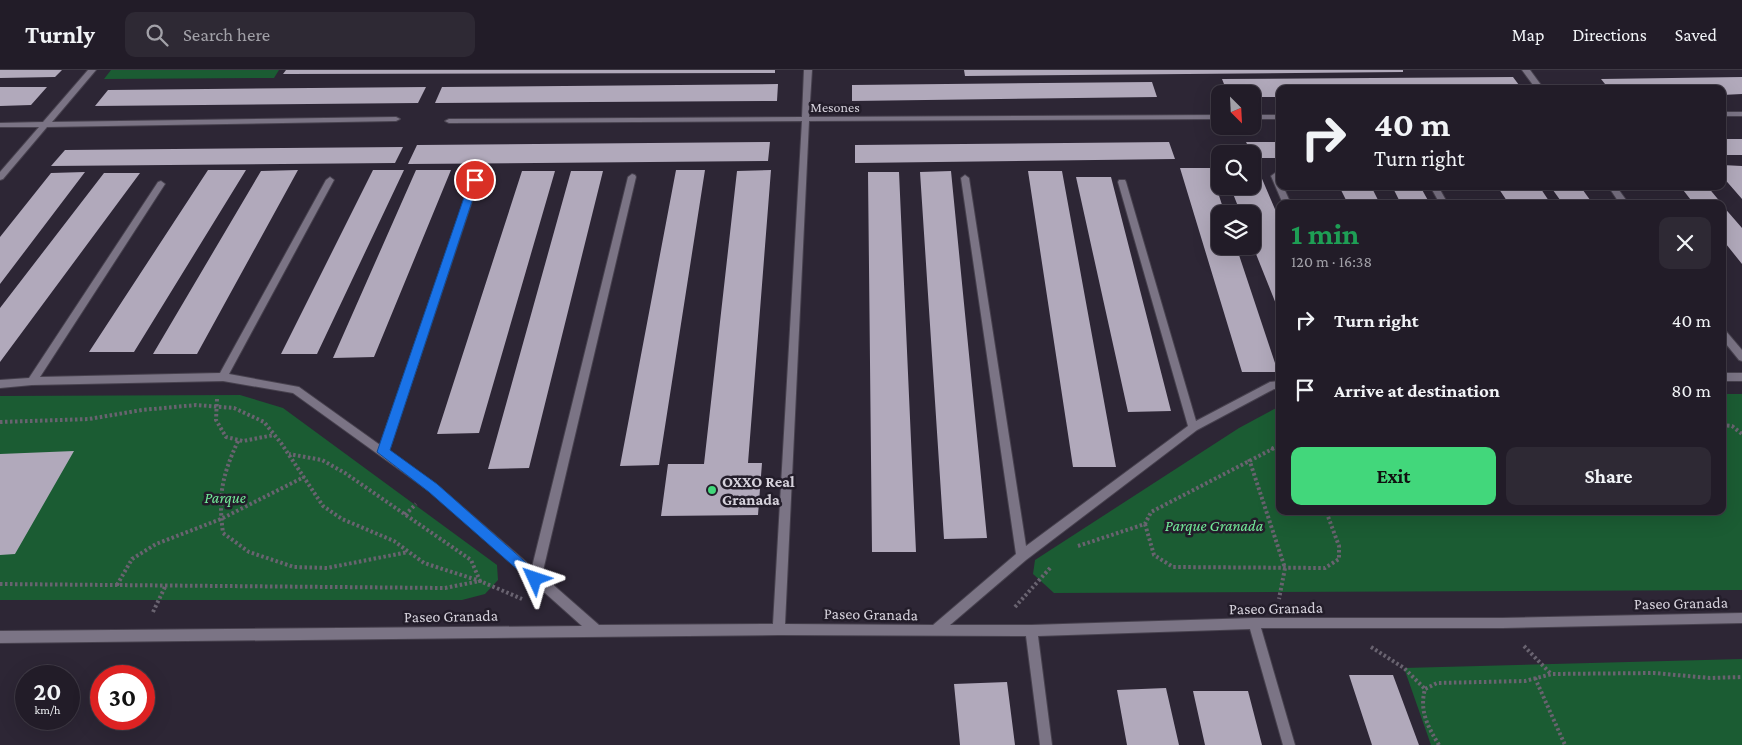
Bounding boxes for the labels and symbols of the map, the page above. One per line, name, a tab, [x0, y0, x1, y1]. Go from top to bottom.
north arrow	[1211, 85, 1261, 135]
street label: Mesones	[810, 99, 860, 115]
pin	[454, 159, 496, 201]
place label: OXXO Real Granada	[722, 473, 795, 508]
marker: OXXO Real Granada	[706, 484, 718, 496]
park label: Parque	[204, 489, 246, 507]
park label: Parque Granada	[1165, 517, 1264, 535]
position arrow	[508, 552, 560, 604]
street label: Paseo Granada	[1634, 594, 1729, 612]
street label: Paseo Granada	[1229, 599, 1324, 617]
street label: Paseo Granada	[824, 605, 919, 623]
street label: Paseo Granada	[404, 607, 499, 625]
speed limit sign: 30	[90, 665, 155, 730]

